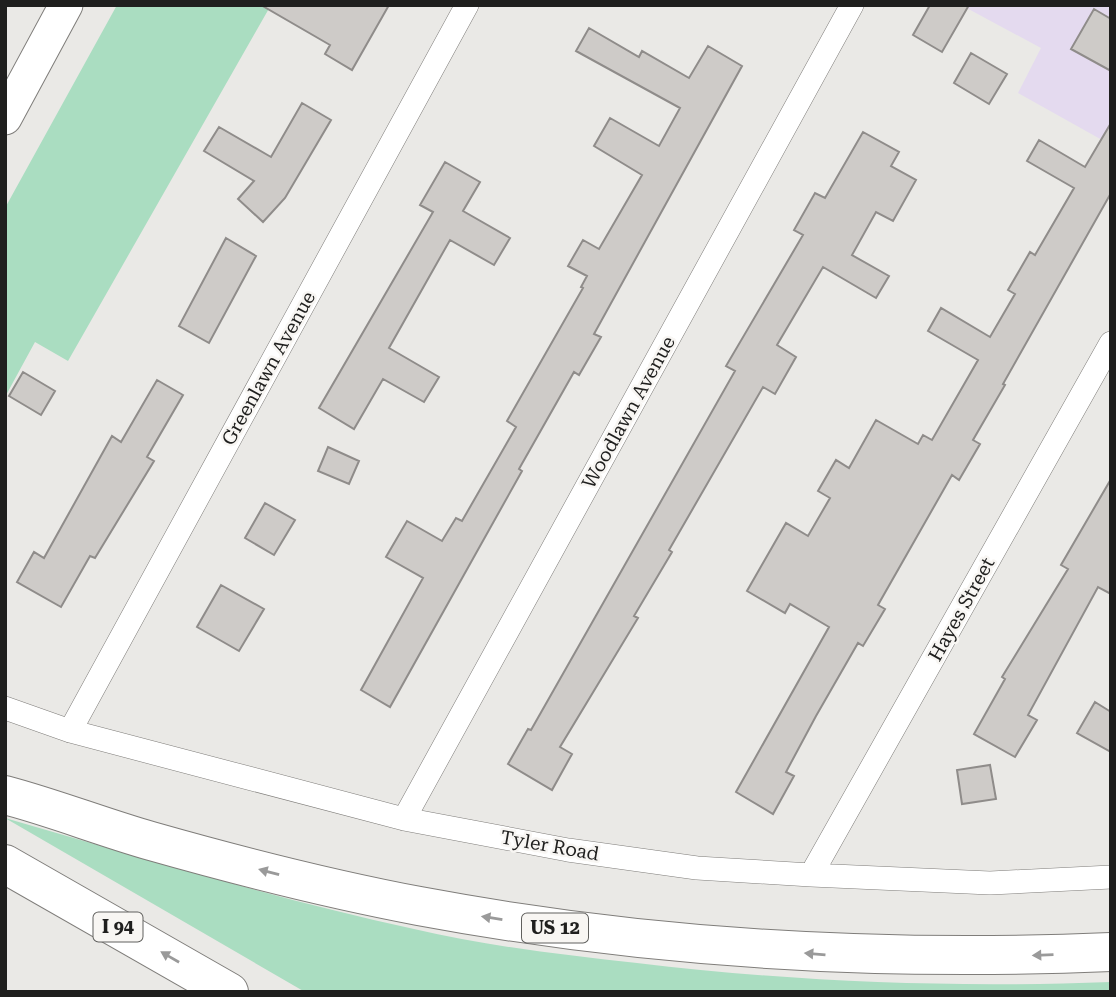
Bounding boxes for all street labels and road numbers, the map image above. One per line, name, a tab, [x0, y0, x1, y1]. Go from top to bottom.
street label: Greenlawn Avenue	[217, 287, 320, 449]
street label: Woodlawn Avenue	[577, 332, 680, 492]
street label: Hayes Street	[923, 553, 999, 665]
street label: Tyler Road	[499, 826, 601, 865]
road number: I 94	[94, 912, 142, 942]
road number: US 12	[522, 914, 588, 943]

